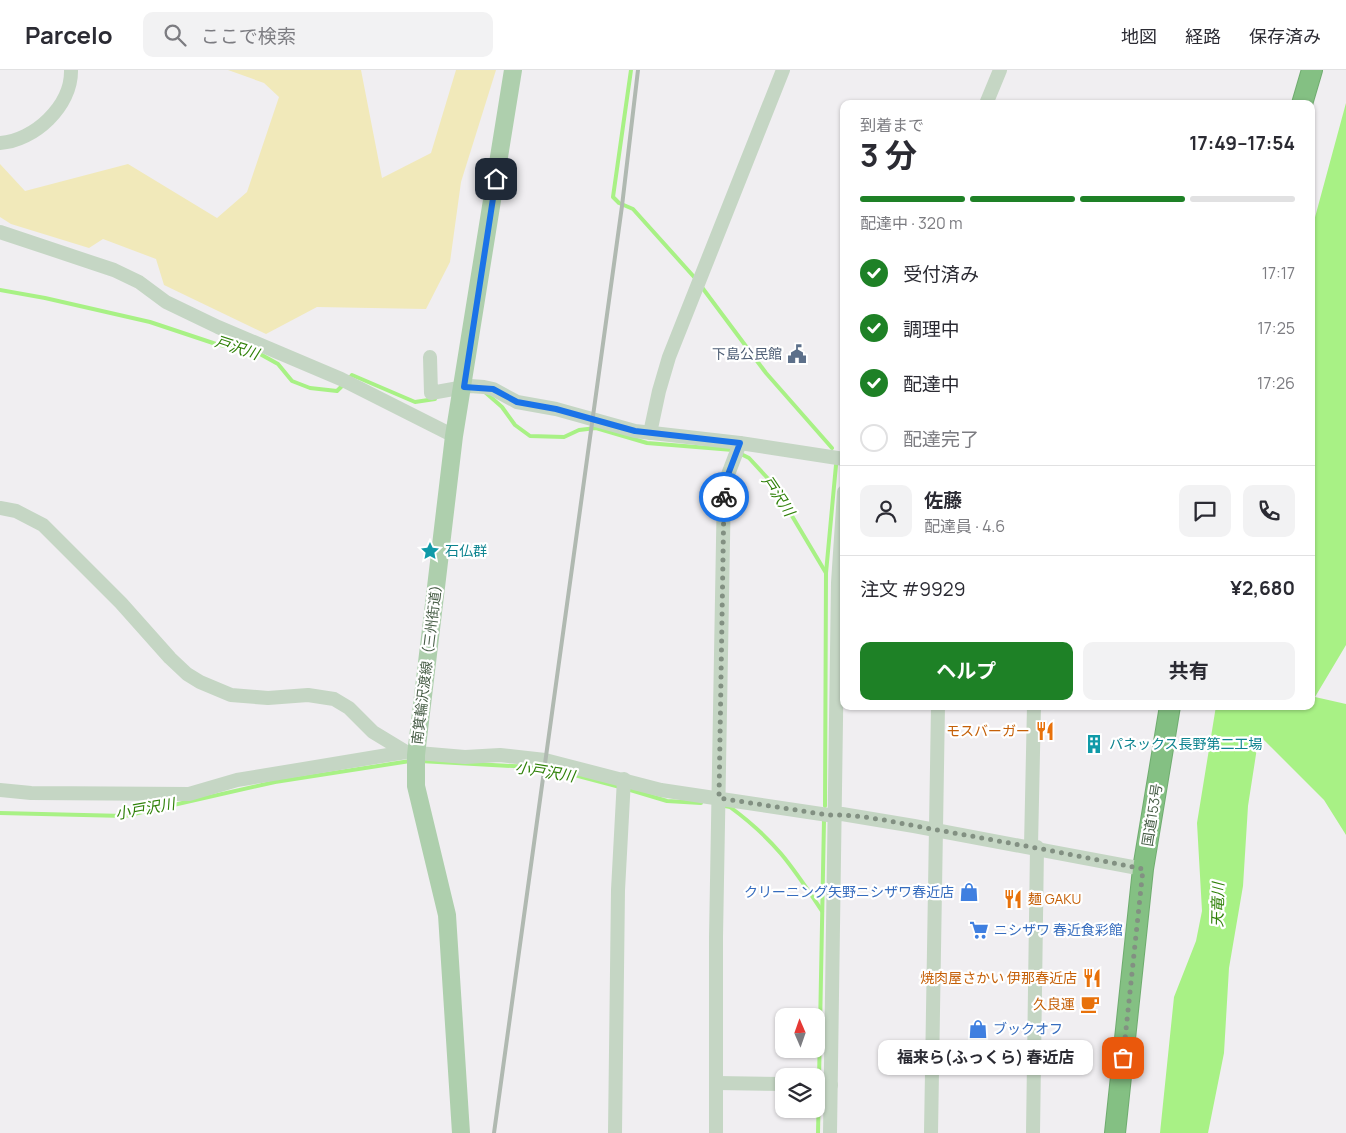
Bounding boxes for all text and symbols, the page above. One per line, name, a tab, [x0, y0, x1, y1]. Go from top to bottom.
search box	[143, 12, 493, 57]
text: Parcelo	[25, 18, 113, 51]
icon: search	[161, 21, 189, 49]
text: ここで検索	[201, 23, 296, 49]
text: 地図	[1121, 24, 1157, 48]
text: 経路	[1185, 24, 1221, 48]
text: 保存済み	[1249, 24, 1321, 48]
text: 到着まで	[860, 114, 924, 136]
text: 17:49–17:54	[1189, 130, 1295, 156]
text: 3 分	[860, 133, 917, 177]
pin	[475, 158, 517, 200]
icon: home	[482, 165, 510, 193]
text: 配達中 · 320 m	[860, 212, 963, 234]
icon: check	[860, 259, 888, 287]
text: 受付済み	[903, 261, 979, 287]
text: 17:17	[1262, 262, 1295, 284]
icon: check	[860, 314, 888, 342]
text: 調理中	[903, 316, 960, 342]
text: 17:25	[1258, 317, 1295, 339]
water label: 戸沢川	[213, 331, 264, 365]
public building icon: 下島公民館	[786, 343, 808, 365]
place label: 下島公民館	[712, 344, 782, 363]
icon: check	[860, 369, 888, 397]
text: 配達中	[903, 371, 960, 397]
text: 17:26	[1257, 372, 1295, 394]
text: 配達完了	[903, 426, 979, 452]
water label: 戸沢川	[757, 471, 801, 522]
courier	[699, 472, 749, 522]
icon: bike	[710, 483, 738, 511]
button: person	[860, 485, 912, 537]
button: chat	[1179, 485, 1231, 537]
button: phone	[1243, 485, 1295, 537]
text: 佐藤	[924, 487, 962, 513]
text: 配達員 · 4.6	[924, 515, 1005, 537]
place icon: 石仏群	[419, 540, 441, 562]
place label: 石仏群	[445, 541, 487, 560]
text: ¥2,680	[1230, 575, 1295, 601]
street label: 南箕輪沢渡線（三州街道）	[407, 576, 446, 745]
text: 注文 #9929	[860, 576, 966, 602]
button: ヘルプ	[860, 642, 1073, 700]
button: 共有	[1083, 642, 1295, 700]
restaurant icon: モスバーガー	[1034, 720, 1056, 742]
place label: モスバーガー	[946, 721, 1030, 740]
building icon: パネックス長野第二工場	[1083, 733, 1105, 755]
place label: パネックス長野第二工場	[1109, 734, 1263, 753]
water label: 小戸沢川	[514, 756, 578, 787]
street label: 国道153号	[1137, 782, 1166, 848]
water label: 小戸沢川	[114, 793, 178, 824]
water label: 天竜川	[1207, 880, 1228, 928]
shop icon: クリーニング矢野ニシザワ春近店	[958, 881, 980, 903]
place label: クリーニング矢野ニシザワ春近店	[744, 882, 954, 901]
restaurant icon: 麺 GAKU	[1002, 888, 1024, 910]
place label: 麺 GAKU	[1028, 889, 1081, 908]
supermarket icon: ニシザワ 春近食彩館	[968, 919, 990, 941]
place label: ニシザワ 春近食彩館	[994, 920, 1123, 939]
restaurant icon: 焼肉屋さかい 伊那春近店	[1081, 967, 1103, 989]
place label: 焼肉屋さかい 伊那春近店	[920, 968, 1077, 987]
cafe icon: 久良運	[1079, 993, 1101, 1015]
place label: 久良運	[1033, 994, 1075, 1013]
north arrow	[775, 1008, 825, 1058]
map controls	[775, 1008, 825, 1118]
shop icon: ブックオフ	[967, 1018, 989, 1040]
place label: ブックオフ	[993, 1019, 1063, 1038]
pin	[1102, 1037, 1144, 1079]
callout: 福来ら(ふっくら) 春近店	[878, 1040, 1093, 1076]
icon: bag	[1109, 1044, 1137, 1072]
text: 福来ら(ふっくら) 春近店	[897, 1046, 1074, 1068]
button: layers	[775, 1068, 825, 1118]

